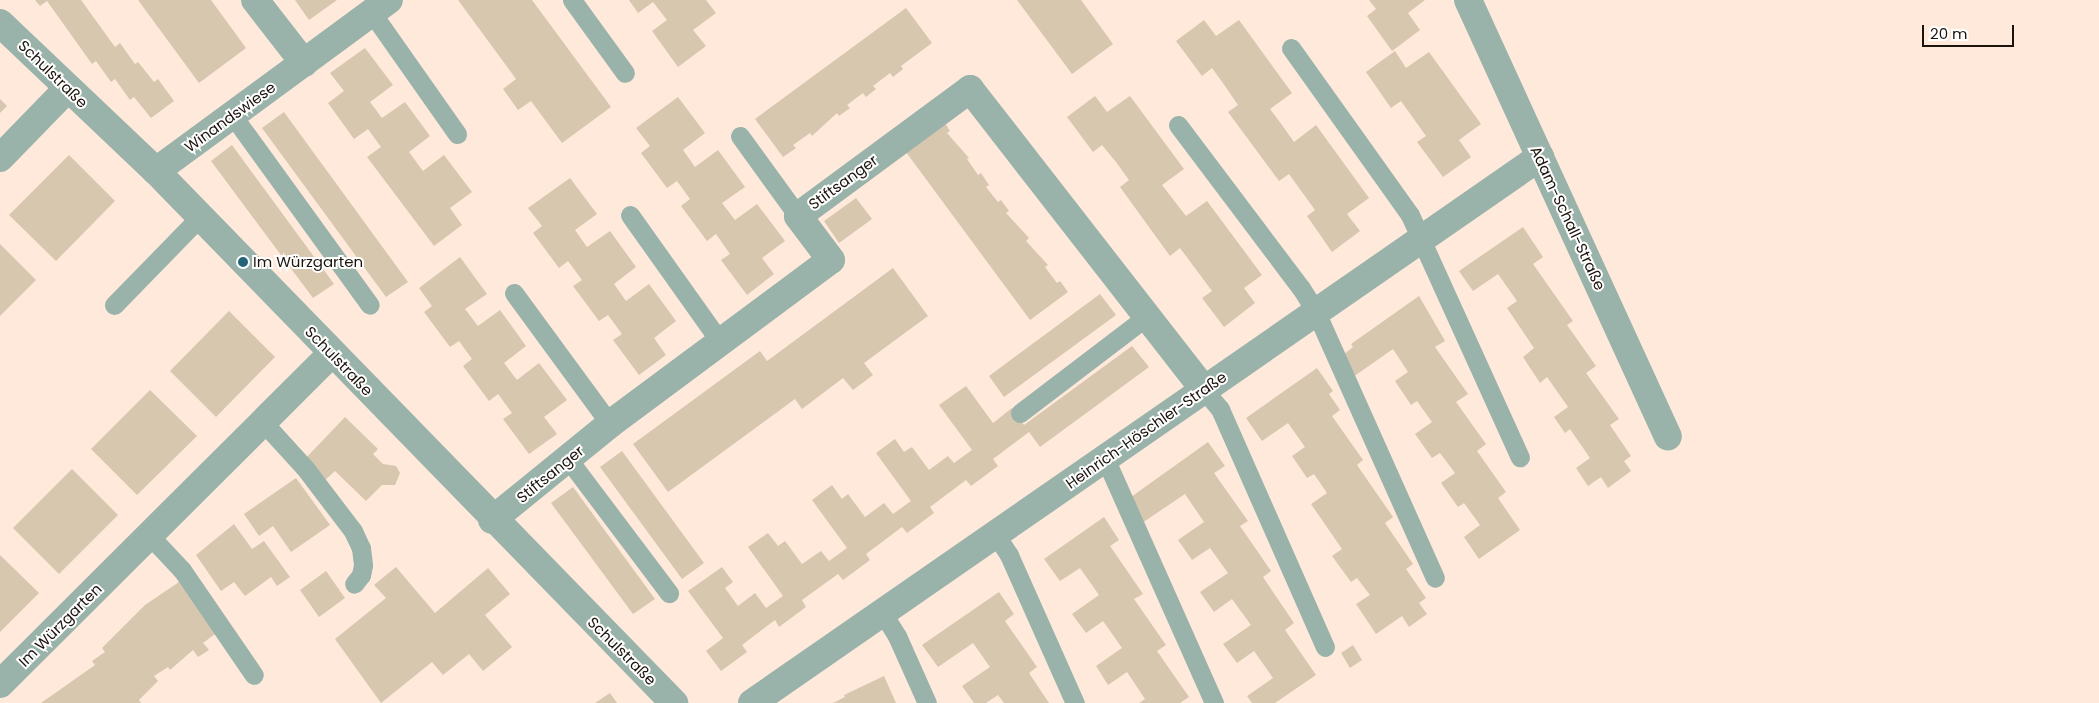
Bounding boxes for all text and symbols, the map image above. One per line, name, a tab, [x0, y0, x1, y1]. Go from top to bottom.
scale bar	[1924, 15, 2016, 47]
text: 20 m	[1930, 23, 1968, 44]
street label: Schulstraße	[15, 36, 91, 112]
street label: Winandswiese	[181, 78, 279, 156]
street label: Adam-Schall-Straße	[1527, 143, 1609, 293]
street label: Stiftsanger	[805, 151, 881, 213]
place label: Im Würzgarten	[253, 253, 363, 271]
marker: Im Würzgarten	[237, 256, 249, 268]
street label: Schulstraße	[301, 323, 377, 399]
street label: Heinrich-Höschler-Straße	[1062, 368, 1230, 492]
street label: Stiftsanger	[513, 442, 587, 506]
street label: Im Würzgarten	[15, 580, 105, 670]
street label: Schulstraße	[584, 613, 660, 689]

